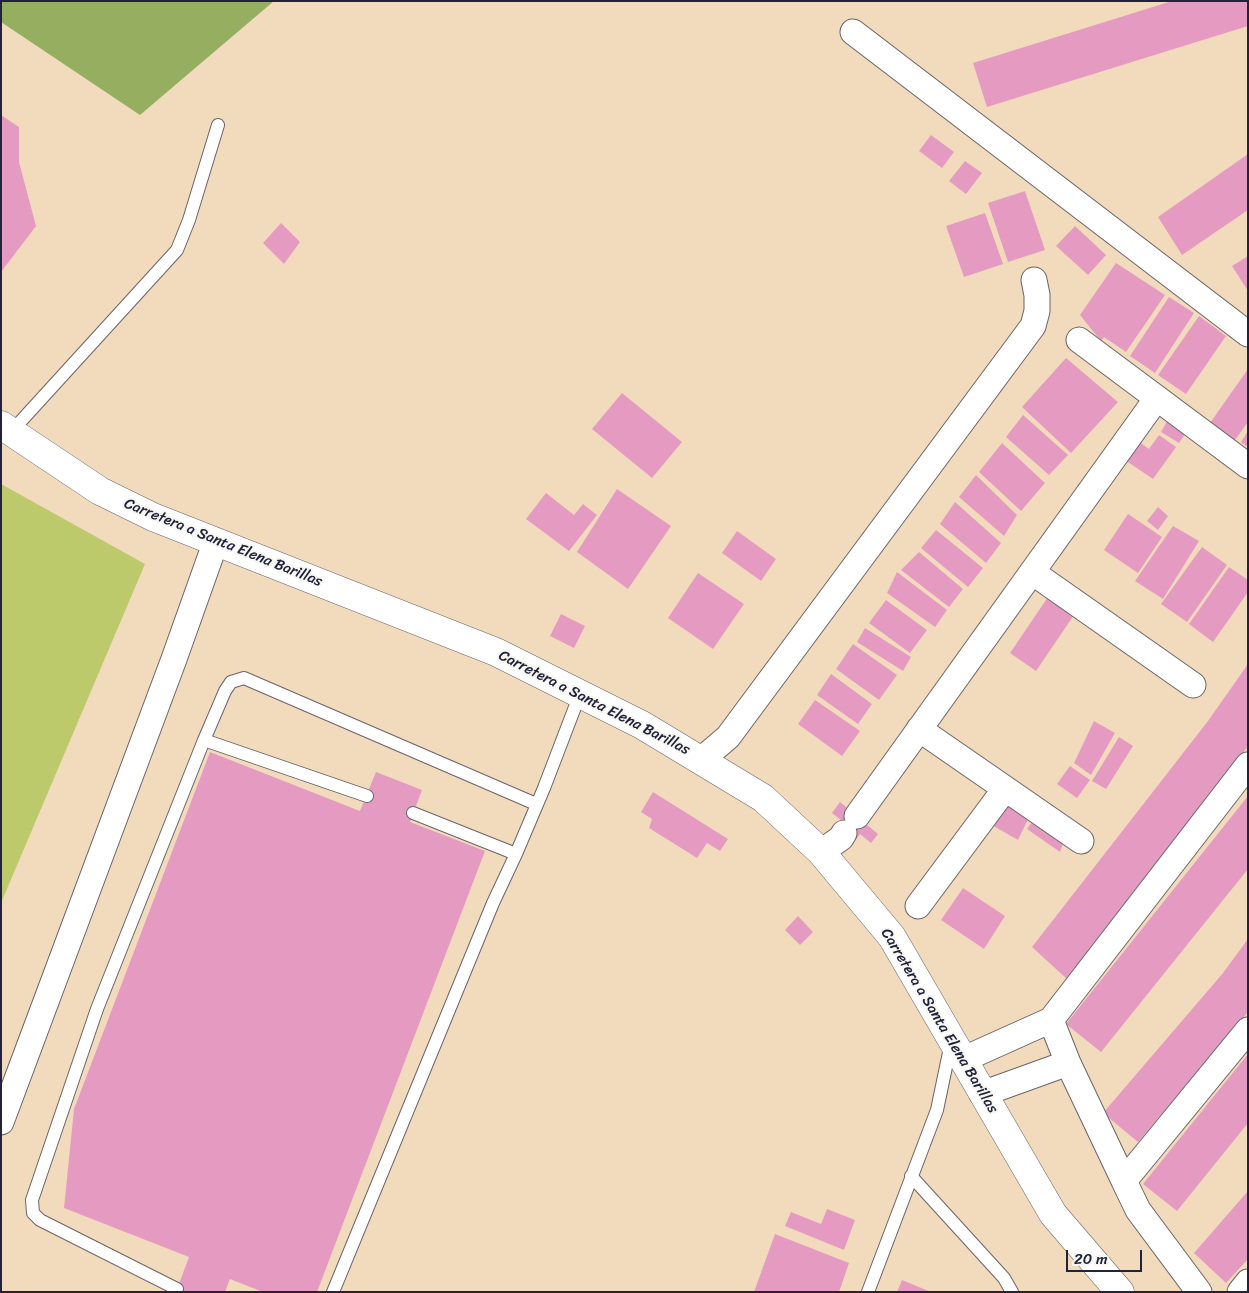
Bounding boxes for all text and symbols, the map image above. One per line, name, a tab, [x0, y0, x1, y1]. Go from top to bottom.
street label: Carretera a Santa Elena Barillas	[121, 495, 325, 591]
street label: Carretera a Santa Elena Barillas	[495, 647, 693, 759]
street label: Carretera a Santa Elena Barillas	[877, 925, 1001, 1117]
scale bar	[1069, 1240, 1145, 1272]
text: 20 m	[1074, 1246, 1108, 1272]

